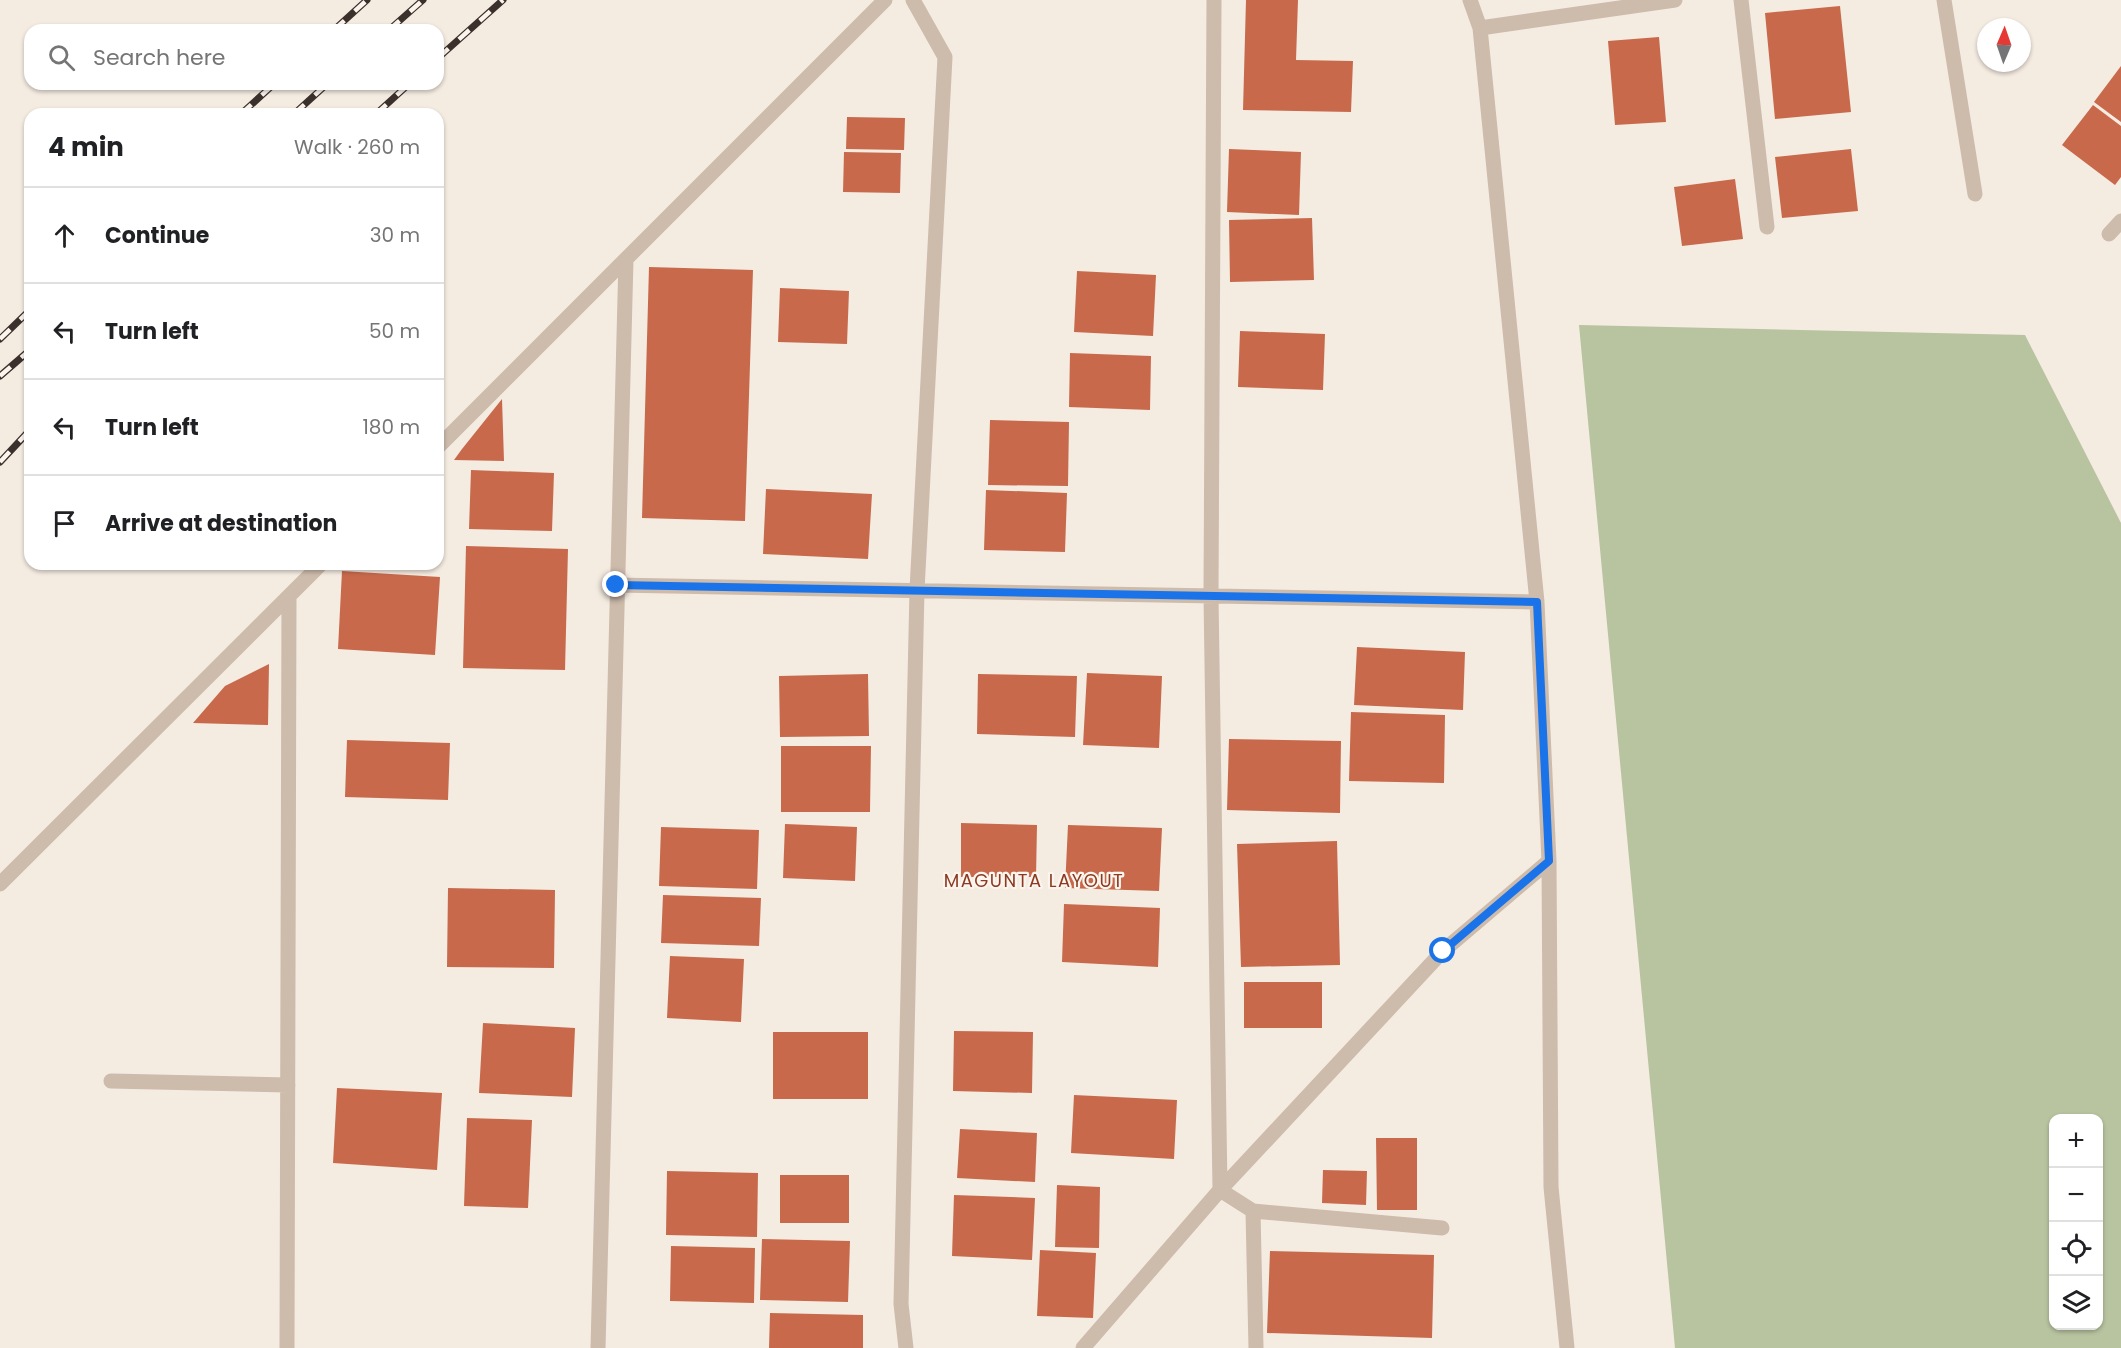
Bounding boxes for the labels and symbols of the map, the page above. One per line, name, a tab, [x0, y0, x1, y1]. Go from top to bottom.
north arrow	[1977, 18, 2031, 72]
route end	[602, 571, 628, 597]
district label: MAGUNTA LAYOUT	[944, 868, 1124, 893]
route start	[1429, 937, 1455, 963]

